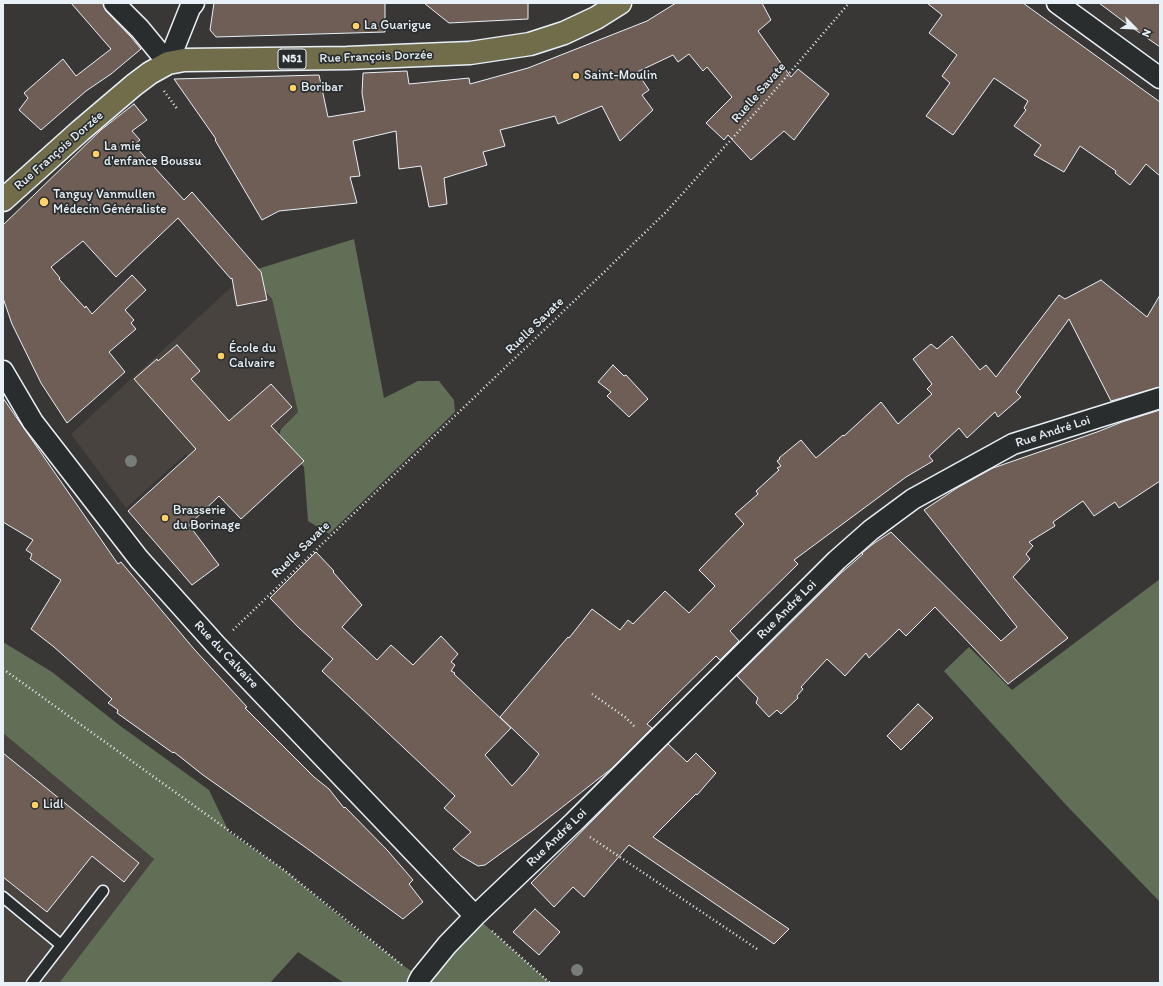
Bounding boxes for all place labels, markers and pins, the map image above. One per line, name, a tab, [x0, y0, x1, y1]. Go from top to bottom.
place label: La Guarigue	[364, 18, 431, 34]
marker: La Guarigue	[351, 21, 361, 31]
place label: Saint-Moulin	[584, 68, 657, 84]
marker: Saint-Moulin	[571, 71, 581, 81]
place label: Boribar	[301, 80, 343, 96]
marker: Boribar	[288, 83, 298, 93]
place label: La mie d'enfance Boussu	[104, 139, 201, 170]
marker: La mie d'enfance Boussu	[91, 149, 101, 159]
place label: Tanguy Vanmullen Médecin Généraliste	[53, 187, 167, 218]
marker: Tanguy Vanmullen Médecin Généraliste	[38, 196, 50, 208]
place label: École du Calvaire	[229, 341, 276, 372]
marker: École du Calvaire	[216, 351, 226, 361]
place label: Brasserie du Borinage	[173, 503, 240, 534]
marker: Brasserie du Borinage	[160, 513, 170, 523]
place label: Lidl	[43, 797, 64, 813]
marker: Lidl	[30, 800, 40, 810]

